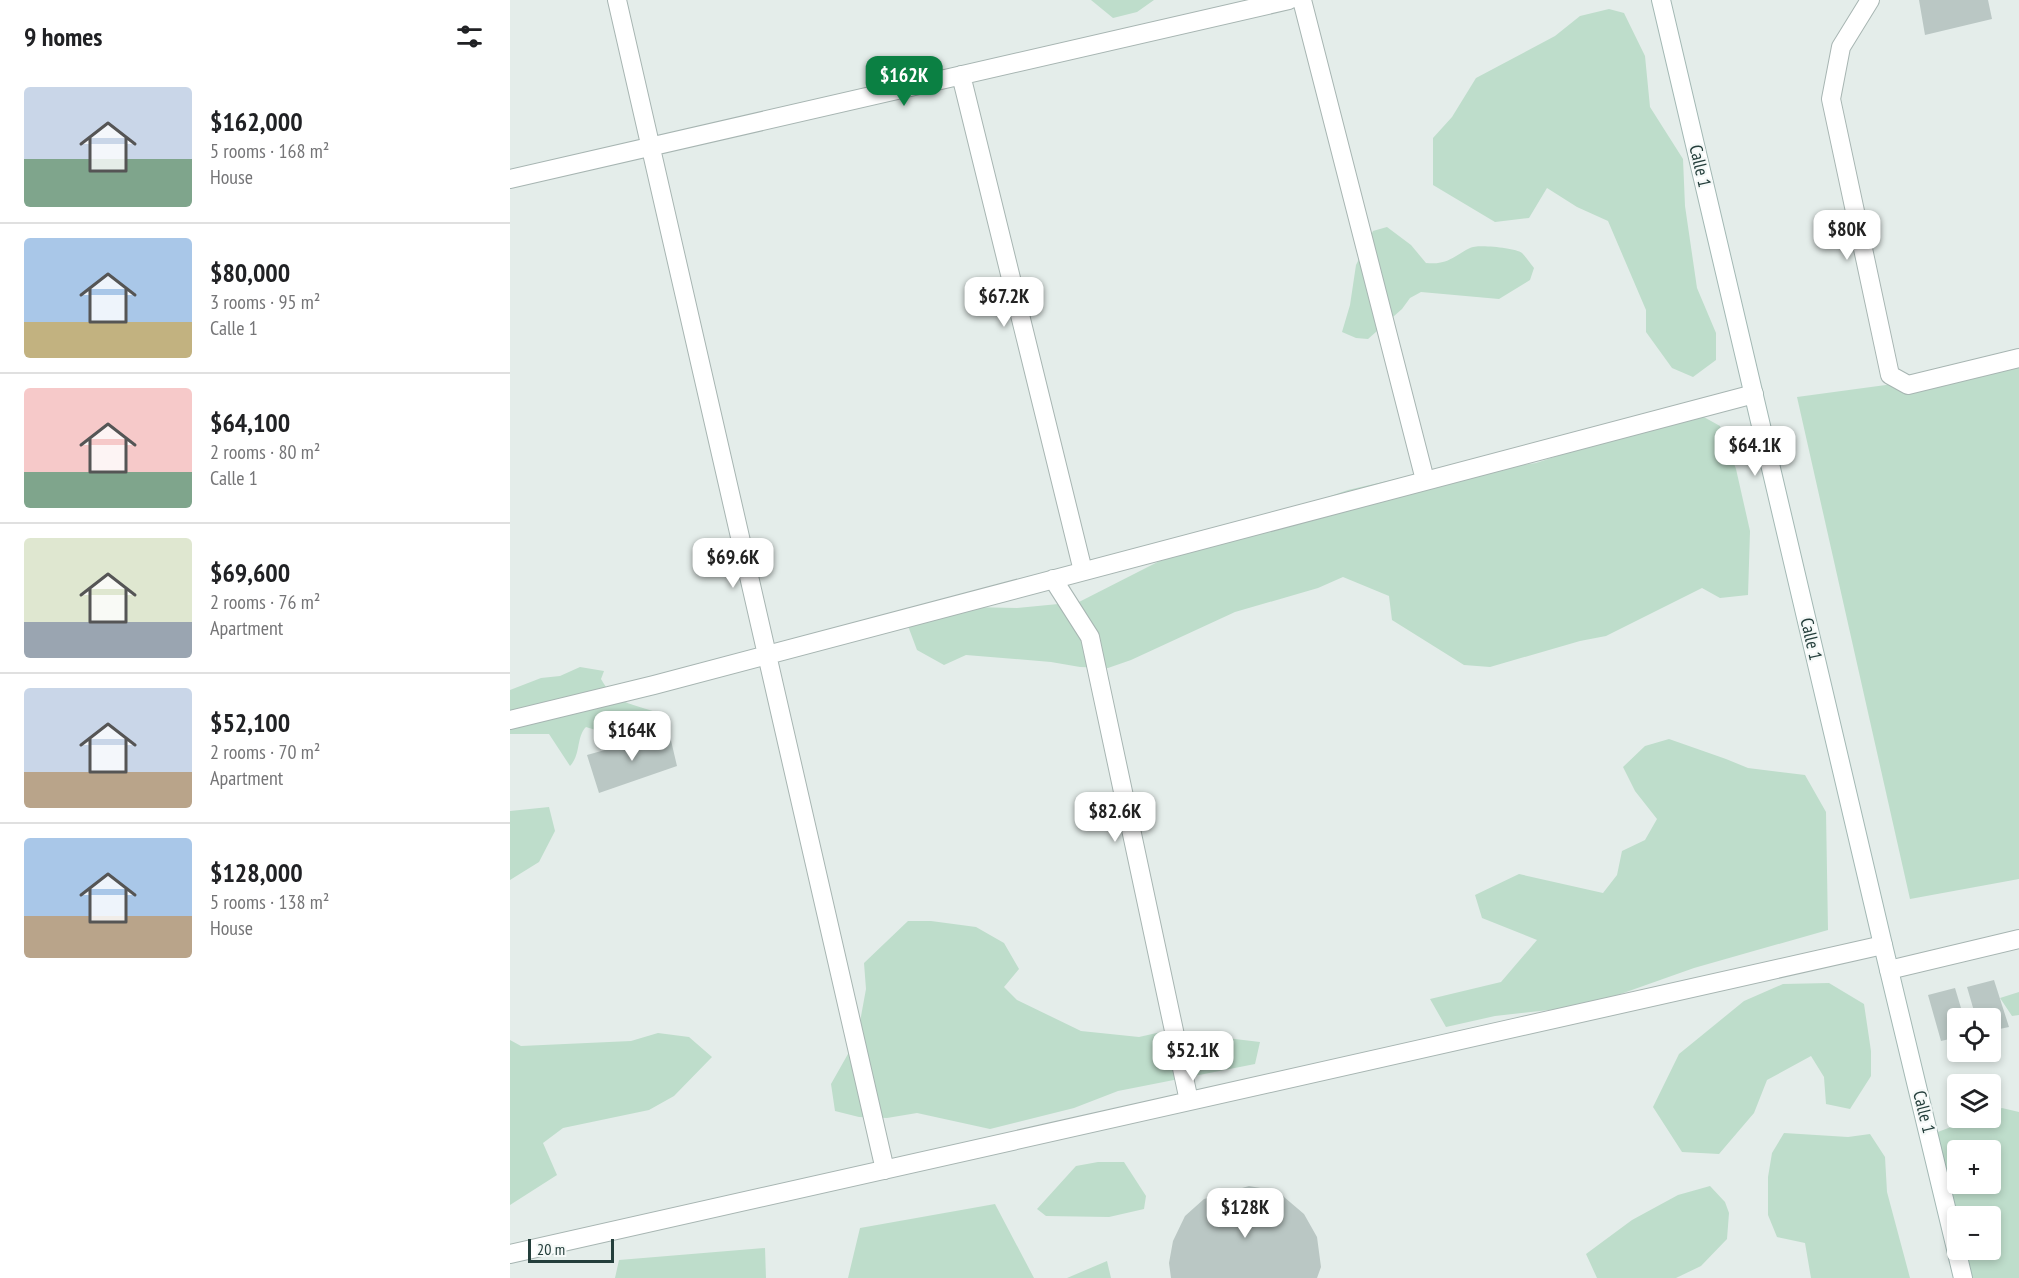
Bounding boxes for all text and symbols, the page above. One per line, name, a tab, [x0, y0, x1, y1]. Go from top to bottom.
text: 9 homes	[24, 20, 102, 53]
icon: filters	[453, 20, 486, 53]
pin: $162K	[862, 56, 946, 107]
text: $162K	[880, 62, 928, 88]
text: $162,000	[210, 105, 303, 138]
icon: home	[72, 111, 144, 183]
text: 5 rooms · 168 m²	[210, 138, 329, 164]
street label: Calle 1	[1684, 142, 1717, 189]
text: House	[210, 164, 253, 190]
pin: $80K	[1811, 210, 1883, 261]
text: $80K	[1827, 216, 1867, 242]
text: $80,000	[210, 256, 290, 289]
icon: home	[72, 262, 144, 334]
pin: $67.2K	[955, 277, 1053, 328]
text: $67.2K	[979, 283, 1029, 309]
text: 3 rooms · 95 m²	[210, 289, 320, 315]
text: Calle 1	[210, 315, 258, 341]
text: $64,100	[210, 406, 290, 439]
icon: home	[72, 412, 144, 484]
pin: $64.1K	[1706, 426, 1804, 477]
text: $64.1K	[1729, 432, 1781, 458]
text: 2 rooms · 80 m²	[210, 439, 320, 465]
text: Calle 1	[210, 465, 258, 491]
pin: $69.6K	[684, 538, 782, 589]
text: $69.6K	[707, 544, 759, 570]
text: $69,600	[210, 556, 290, 589]
icon: home	[72, 562, 144, 634]
text: 2 rooms · 76 m²	[210, 589, 320, 615]
text: Apartment	[210, 615, 283, 641]
street label: Calle 1	[1795, 615, 1828, 662]
text: $52,100	[210, 706, 290, 739]
pin: $164K	[590, 711, 674, 762]
icon: home	[72, 712, 144, 784]
text: $164K	[608, 717, 656, 743]
text: 2 rooms · 70 m²	[210, 739, 320, 765]
text: Apartment	[210, 765, 283, 791]
pin: $82.6K	[1066, 792, 1164, 843]
text: $82.6K	[1089, 798, 1141, 824]
text: $128,000	[210, 856, 303, 889]
icon: home	[72, 862, 144, 934]
text: 5 rooms · 138 m²	[210, 889, 329, 915]
text: House	[210, 915, 253, 941]
map controls	[1947, 1008, 2001, 1260]
button: locate	[1947, 1008, 2001, 1062]
pin: $52.1K	[1144, 1031, 1242, 1082]
text: $52.1K	[1167, 1037, 1219, 1063]
button: layers	[1947, 1074, 2001, 1128]
street label: Calle 1	[1908, 1088, 1941, 1135]
button: +	[1947, 1140, 2001, 1194]
pin: $128K	[1203, 1188, 1287, 1239]
text: $128K	[1221, 1194, 1269, 1220]
button: −	[1947, 1206, 2001, 1260]
scale bar	[528, 1236, 614, 1264]
text: 20 m	[537, 1239, 565, 1259]

